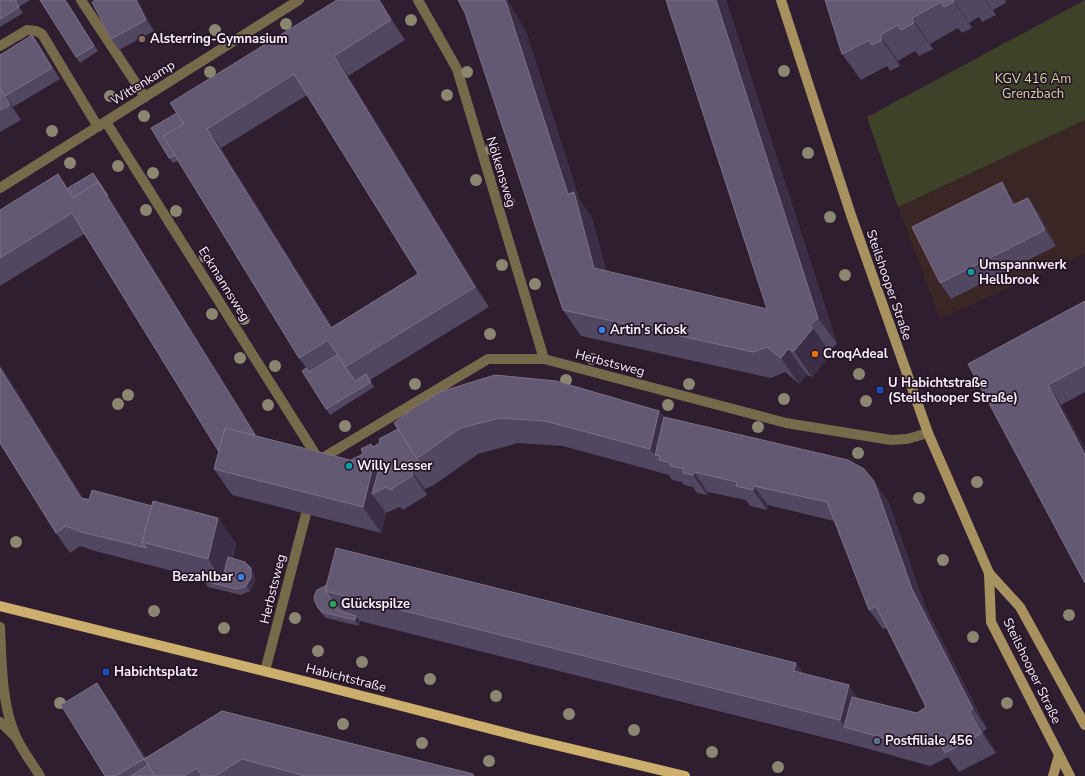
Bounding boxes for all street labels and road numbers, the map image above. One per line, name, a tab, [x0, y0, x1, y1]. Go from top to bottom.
street label: Wittenkamp	[107, 56, 179, 110]
street label: Nölkensweg	[482, 135, 520, 209]
street label: Steilshooper Straße	[862, 227, 916, 343]
street label: Eckmannsweg	[194, 243, 254, 325]
street label: Herbstsweg	[573, 345, 647, 381]
street label: Herbstsweg	[256, 552, 290, 626]
street label: Steilshooper Straße	[999, 615, 1065, 727]
street label: Habichtstraße	[304, 659, 388, 697]

